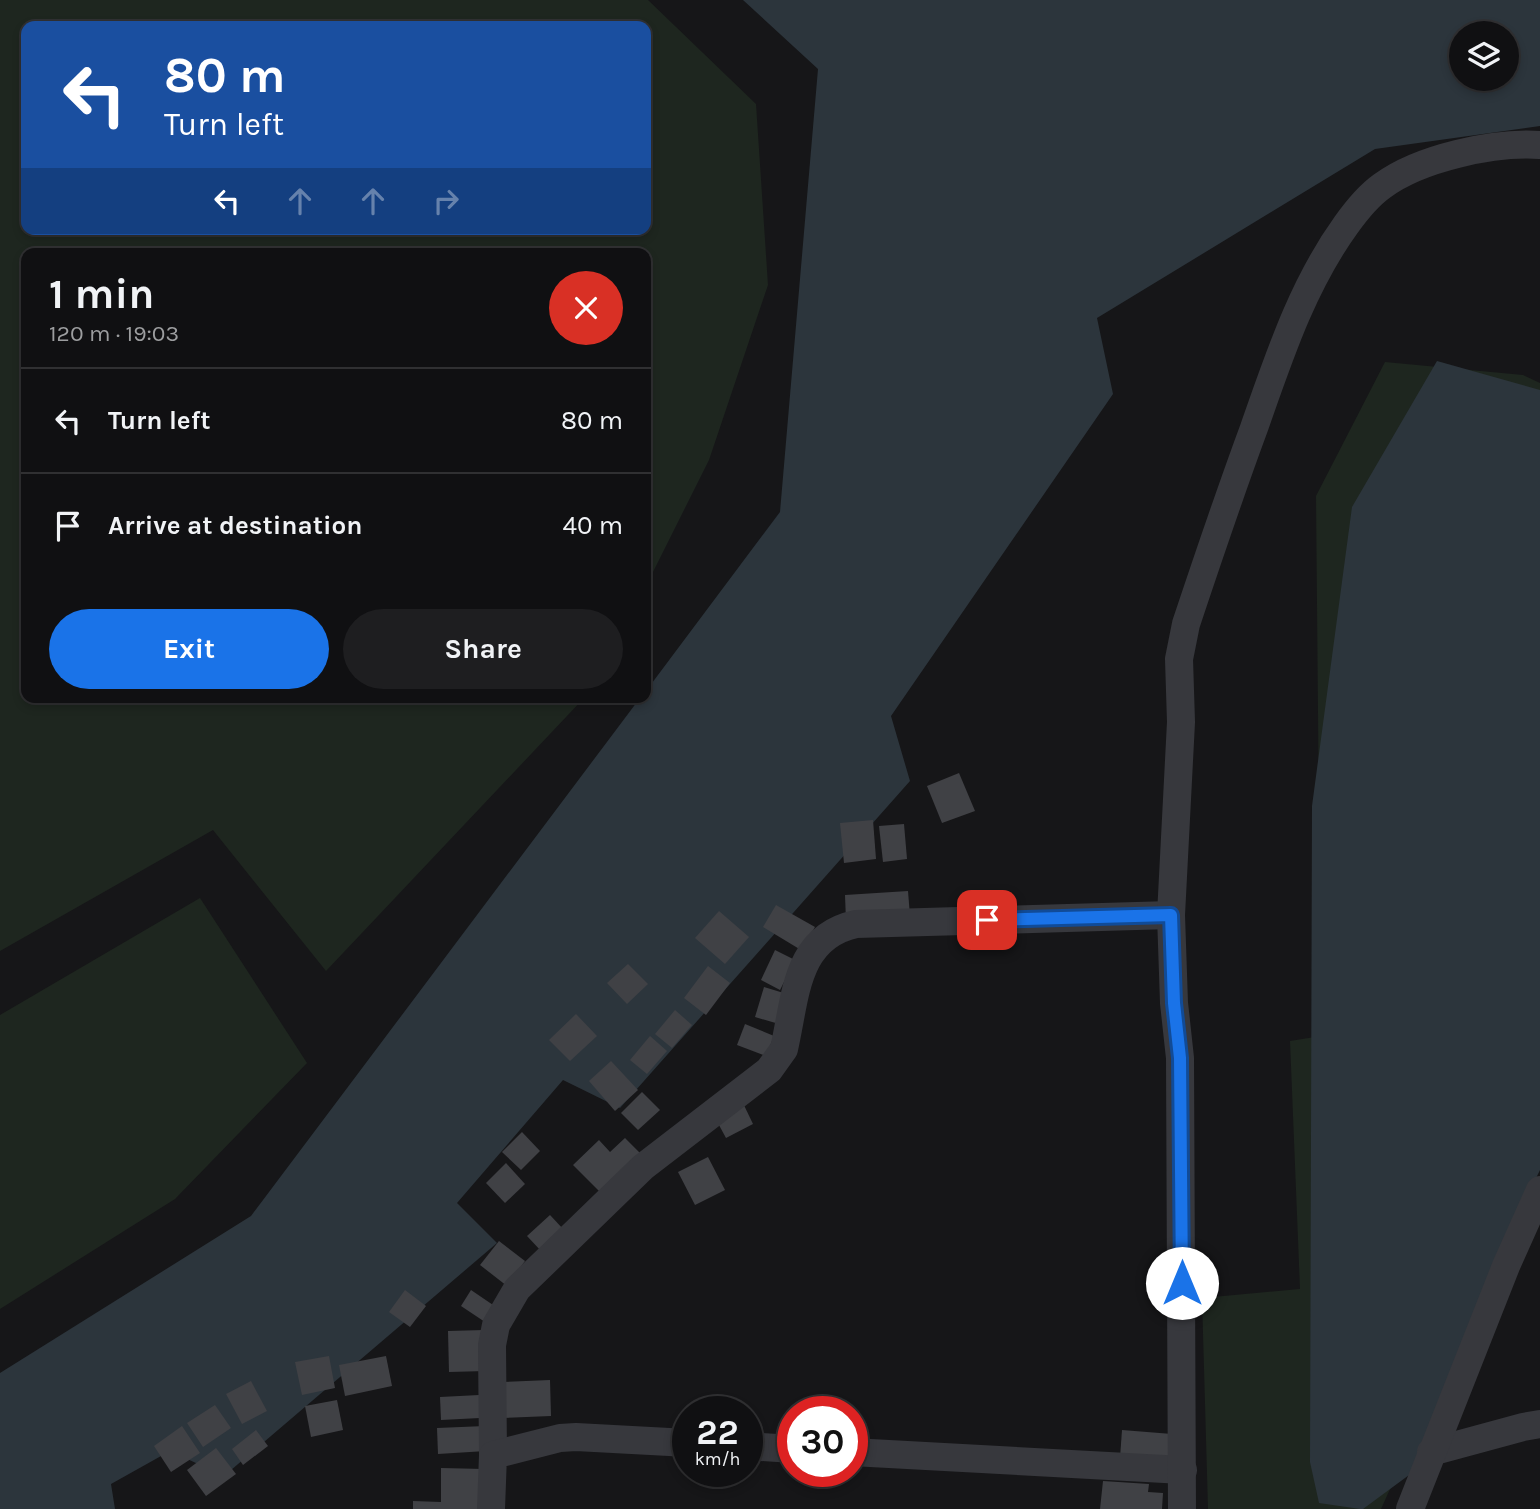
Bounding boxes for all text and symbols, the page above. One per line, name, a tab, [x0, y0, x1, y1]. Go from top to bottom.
map controls	[1449, 21, 1519, 91]
button: layers	[1449, 21, 1519, 91]
text: 80 m	[164, 47, 286, 104]
icon: left	[49, 49, 140, 140]
text: Turn left	[164, 106, 284, 143]
icon: left	[208, 182, 246, 220]
icon: ahead	[281, 182, 319, 220]
icon: ahead	[354, 182, 392, 220]
icon: right	[427, 182, 465, 220]
text: 1 min	[49, 269, 154, 319]
button: close	[549, 271, 623, 345]
text: 120 m · 19:03	[49, 320, 179, 347]
icon: left	[49, 402, 87, 440]
text: Turn left	[108, 405, 210, 436]
text: 80 m	[561, 405, 623, 436]
icon: arrive	[49, 507, 87, 545]
text: Arrive at destination	[108, 510, 362, 541]
text: 40 m	[563, 510, 623, 541]
button: Exit	[49, 609, 329, 689]
button: Share	[343, 609, 623, 689]
pin	[957, 890, 1017, 950]
icon: arrive	[968, 901, 1006, 939]
position arrow	[1145, 1246, 1219, 1320]
speed limit sign: 30	[777, 1396, 868, 1487]
text: 22	[696, 1412, 739, 1453]
text: km/h	[695, 1448, 740, 1470]

